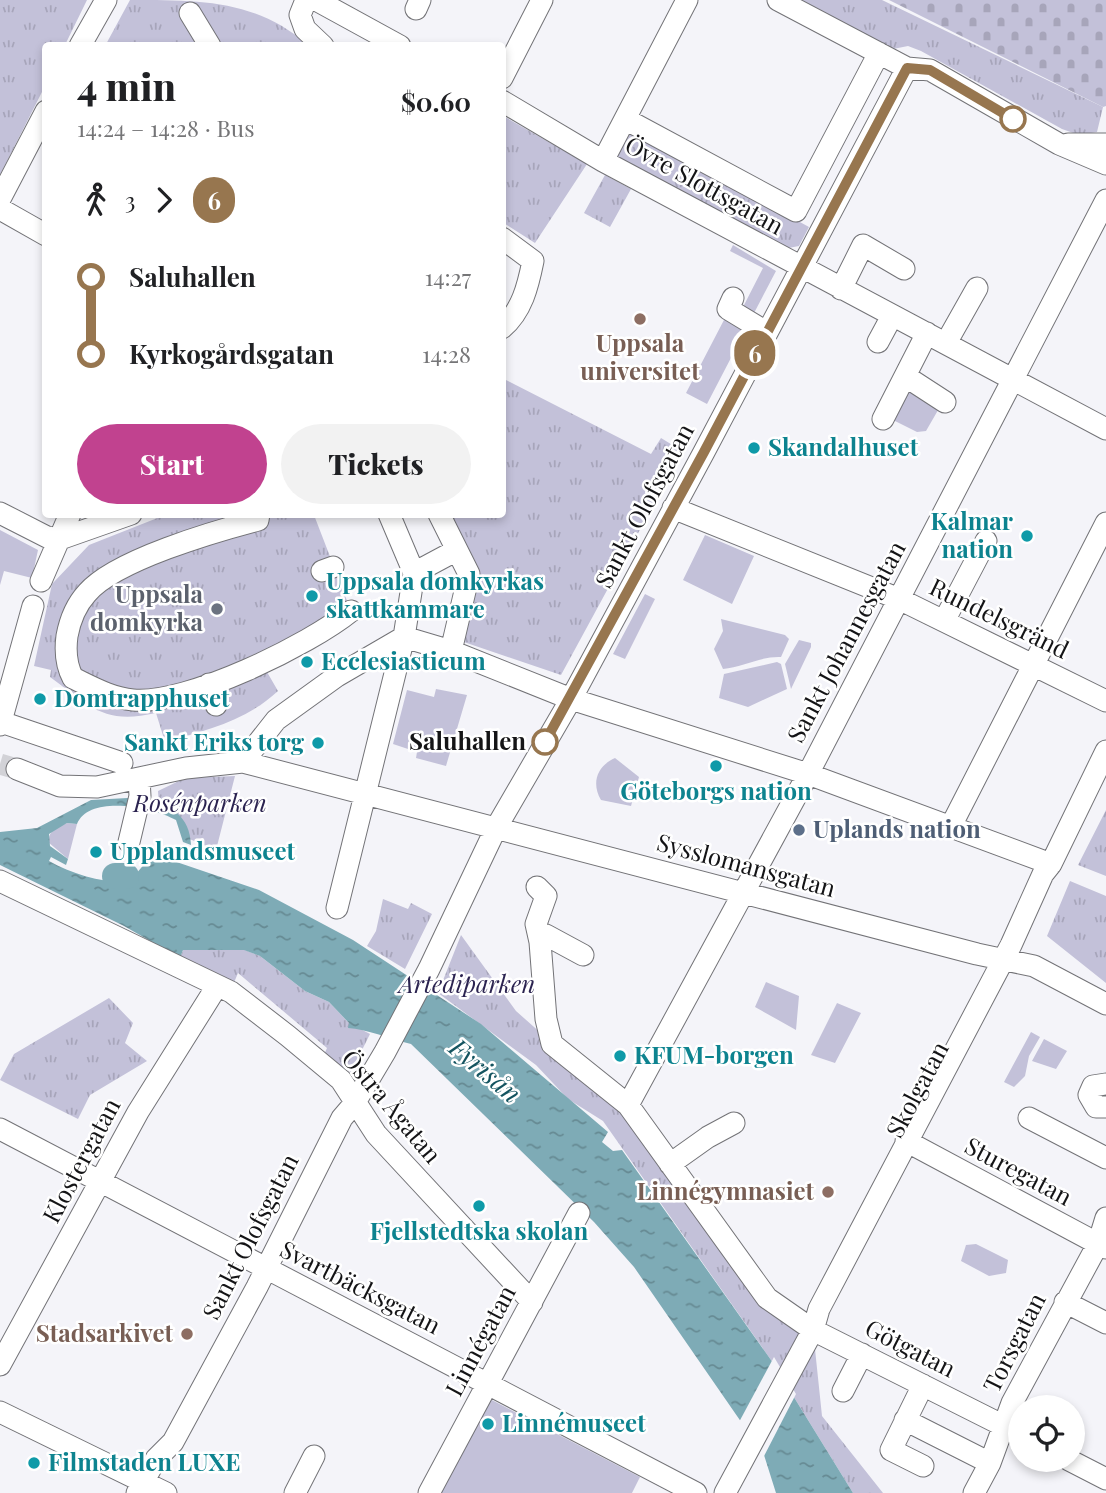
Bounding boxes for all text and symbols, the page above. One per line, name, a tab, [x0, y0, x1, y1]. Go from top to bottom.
text: 4 min	[77, 60, 176, 111]
text: $0.60	[401, 84, 471, 119]
unlabelled marker	[1000, 106, 1026, 132]
text: 14:24 – 14:28 · Bus	[77, 112, 254, 143]
street label: Övre Slottsgatan	[620, 127, 790, 241]
icon: walk	[77, 181, 115, 219]
icon: forward	[145, 181, 183, 219]
text: 3	[125, 184, 135, 215]
text: 6	[207, 184, 221, 216]
text: Saluhallen	[129, 259, 256, 294]
text: 14:27	[425, 261, 471, 292]
marker: Uppsala universitet	[632, 311, 648, 327]
place label: Uppsala universitet	[580, 326, 700, 386]
line badge: 6	[732, 330, 778, 376]
text: Kyrkogårdsgatan	[129, 336, 334, 371]
text: 6	[748, 337, 762, 369]
text: 14:28	[422, 338, 471, 369]
street label: Sankt Olofsgatan	[586, 417, 700, 593]
button: Start	[77, 424, 267, 504]
button: Tickets	[281, 424, 471, 504]
place label: Skandalhuset	[768, 430, 919, 462]
marker: Skandalhuset	[746, 440, 762, 456]
place label: Kalmar nation	[931, 504, 1014, 564]
marker: Kalmar nation	[1019, 528, 1035, 544]
street label: Sankt Johannesgatan	[779, 535, 912, 747]
place label: Uppsala domkyrkas skattkammare	[326, 564, 544, 624]
street label: Rundelsgränd	[925, 570, 1075, 665]
place label: Uppsala domkyrka	[90, 577, 204, 637]
marker: Uppsala domkyrkas skattkammare	[304, 588, 320, 604]
marker: Uppsala domkyrka	[209, 601, 225, 617]
place label: Ecclesiasticum	[321, 644, 486, 676]
marker: Ecclesiasticum	[299, 654, 315, 670]
place label: Domtrapphuset	[54, 681, 230, 713]
marker: Domtrapphuset	[32, 691, 48, 707]
place label: Saluhallen	[409, 724, 526, 756]
place label: Sankt Eriks torg	[124, 725, 305, 757]
marker: Saluhallen	[532, 729, 558, 755]
marker: Sankt Eriks torg	[310, 735, 326, 751]
marker: Göteborgs nation	[708, 758, 724, 774]
place label: Göteborgs nation	[620, 774, 812, 806]
park label: Rosénparken	[132, 786, 267, 818]
place label: Uplands nation	[813, 812, 981, 844]
marker: Uplands nation	[791, 822, 807, 838]
street label: Sysslomansgatan	[654, 825, 839, 903]
place label: Upplandsmuseet	[110, 834, 296, 866]
marker: Upplandsmuseet	[88, 844, 104, 860]
park label: Artediparken	[396, 967, 535, 999]
water label: Fyrisån	[442, 1029, 529, 1110]
street label: Skolgatan	[878, 1035, 955, 1143]
place label: KFUM-borgen	[634, 1038, 794, 1070]
street label: Östra Ågatan	[336, 1042, 449, 1169]
marker: KFUM-borgen	[612, 1048, 628, 1064]
street label: Klostergatan	[34, 1092, 126, 1228]
street label: Sturegatan	[960, 1129, 1078, 1212]
street label: Sankt Olofsgatan	[194, 1148, 305, 1324]
place label: Linnégymnasiet	[637, 1174, 815, 1206]
marker: Linnégymnasiet	[820, 1184, 836, 1200]
marker: Fjellstedtska skolan	[471, 1198, 487, 1214]
place label: Fjellstedtska skolan	[370, 1214, 588, 1246]
street label: Svartbäcksgatan	[275, 1232, 447, 1340]
street label: Linnégatan	[437, 1279, 522, 1401]
street label: Torsgatan	[975, 1287, 1052, 1397]
street label: Götgatan	[860, 1311, 961, 1384]
place label: Stadsarkivet	[36, 1316, 174, 1348]
marker: Stadsarkivet	[179, 1326, 195, 1342]
map controls	[1008, 1395, 1085, 1472]
button: locate	[1008, 1395, 1085, 1472]
place label: Linnémuseet	[502, 1406, 646, 1438]
marker: Linnémuseet	[480, 1416, 496, 1432]
place label: Filmstaden LUXE	[48, 1445, 240, 1477]
marker: Filmstaden LUXE	[26, 1455, 42, 1471]

